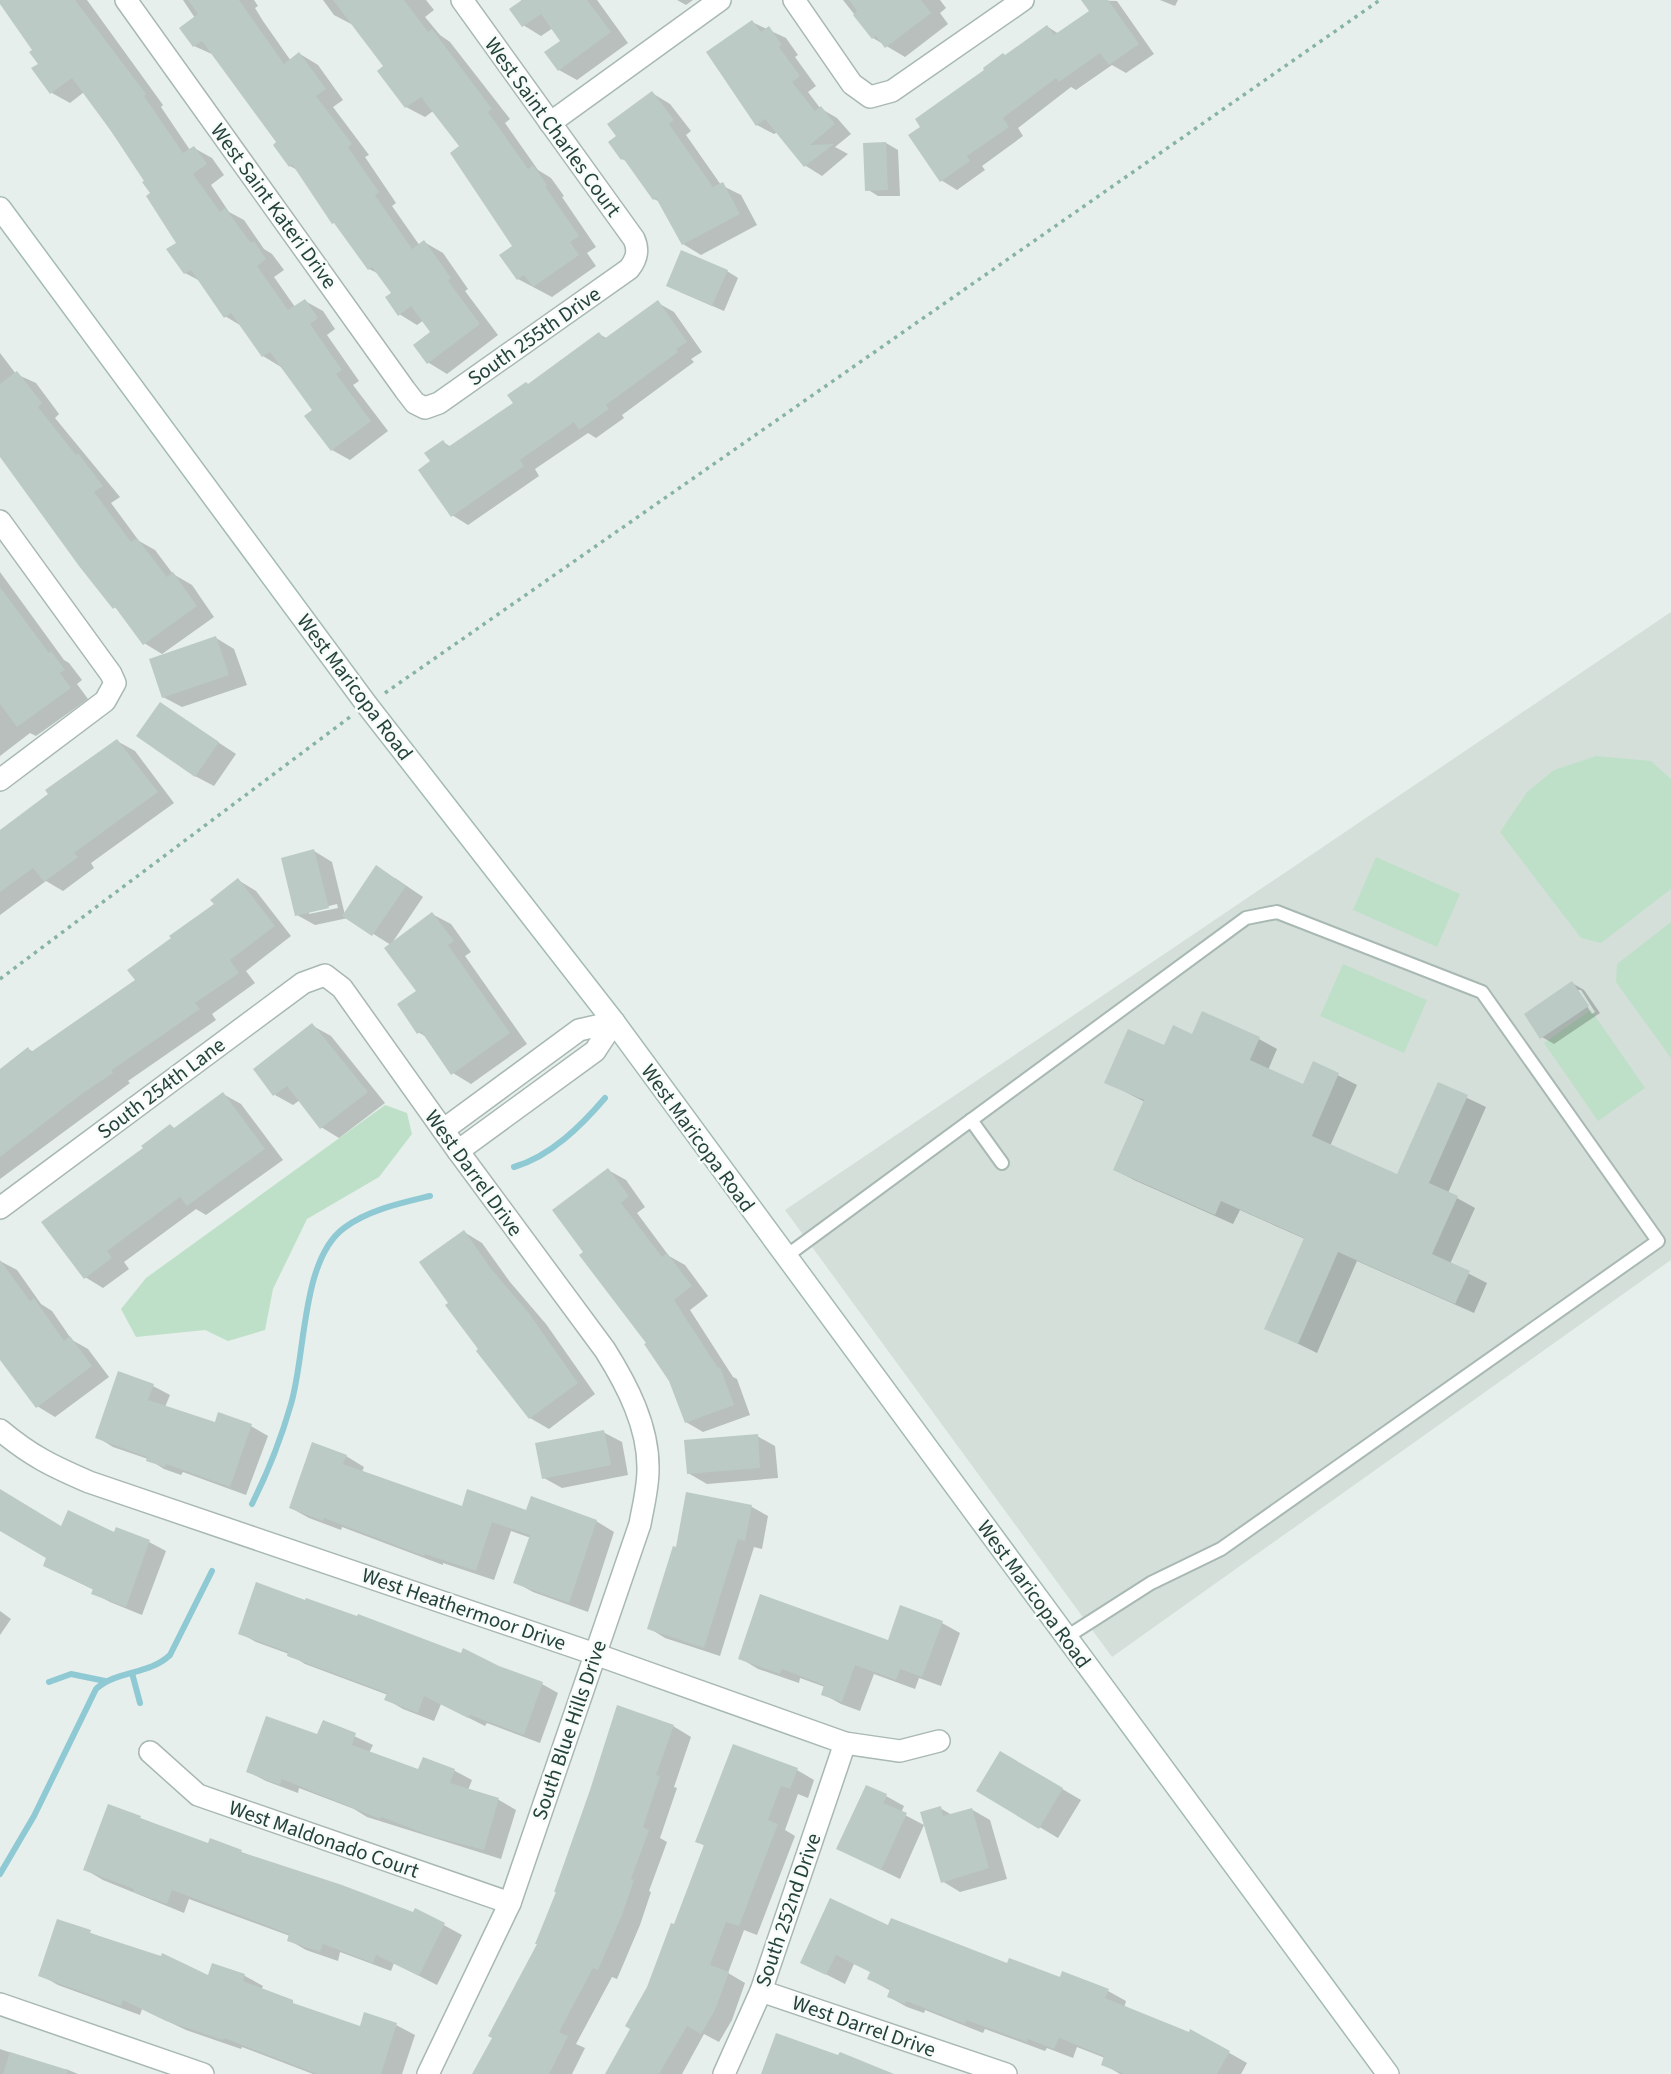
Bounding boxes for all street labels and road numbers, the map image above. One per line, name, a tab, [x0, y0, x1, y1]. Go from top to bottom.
street label: West Saint Charles Court	[478, 31, 628, 223]
street label: West Saint Kateri Drive	[204, 117, 344, 295]
street label: South 255th Drive	[461, 279, 607, 393]
street label: West Maricopa Road	[290, 607, 420, 767]
street label: South 254th Lane	[91, 1030, 231, 1146]
street label: West Maricopa Road	[634, 1058, 762, 1218]
street label: West Darrel Drive	[418, 1104, 530, 1242]
street label: West Maricopa Road	[970, 1514, 1098, 1674]
street label: West Heathermoor Drive	[358, 1560, 570, 1658]
street label: South Blue Hills Drive	[524, 1636, 614, 1824]
street label: West Maldonado Court	[225, 1792, 423, 1886]
street label: South 252nd Drive	[748, 1829, 828, 1991]
street label: West Darrel Drive	[788, 1987, 940, 2065]

